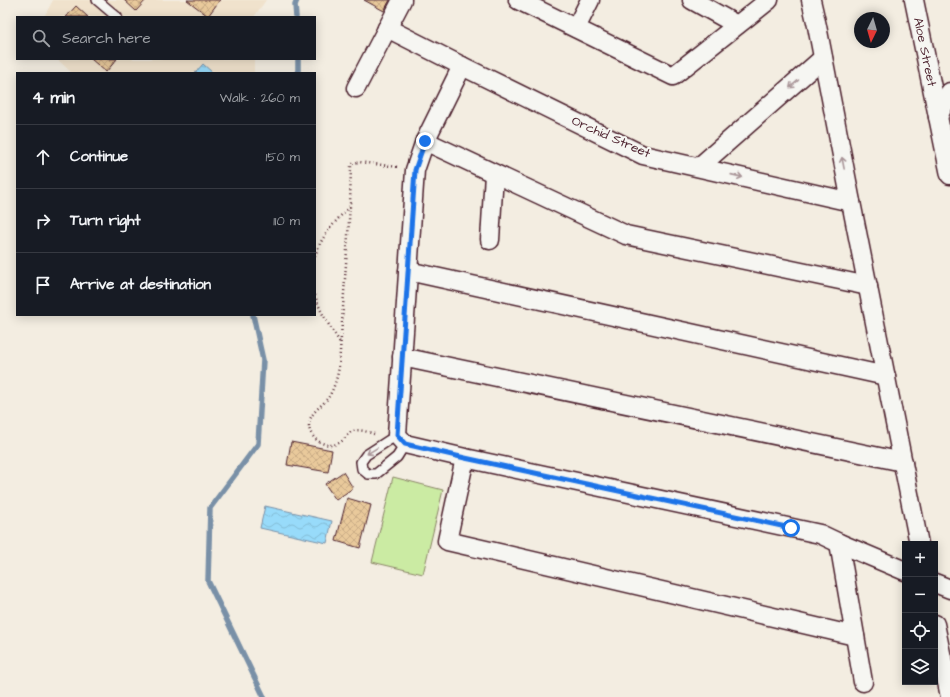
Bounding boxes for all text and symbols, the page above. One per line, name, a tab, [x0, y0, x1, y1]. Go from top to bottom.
north arrow	[854, 12, 890, 48]
search box	[16, 16, 316, 60]
street label: Aloe Street	[909, 16, 941, 89]
icon: search	[30, 27, 52, 49]
text: Search here	[62, 28, 151, 49]
one-way arrow	[789, 79, 799, 88]
text: 4 min	[32, 86, 75, 110]
text: Walk · 260 m	[220, 89, 300, 107]
street label: Orchid Street	[569, 112, 654, 163]
route end	[416, 132, 434, 150]
icon: ahead	[32, 146, 54, 168]
text: Continue	[70, 146, 128, 167]
text: 150 m	[266, 148, 300, 166]
one-way arrow	[839, 157, 847, 170]
one-way arrow	[730, 173, 743, 180]
icon: right	[32, 210, 54, 232]
text: Turn right	[70, 210, 141, 231]
text: 110 m	[273, 212, 300, 230]
icon: arrive	[32, 274, 54, 296]
text: Arrive at destination	[70, 274, 211, 295]
one-way arrow	[366, 448, 378, 456]
route start	[782, 519, 800, 537]
map controls	[902, 541, 938, 685]
button: +	[902, 541, 938, 577]
button: −	[902, 577, 938, 613]
button: locate	[902, 613, 938, 649]
button: layers	[902, 649, 938, 685]

